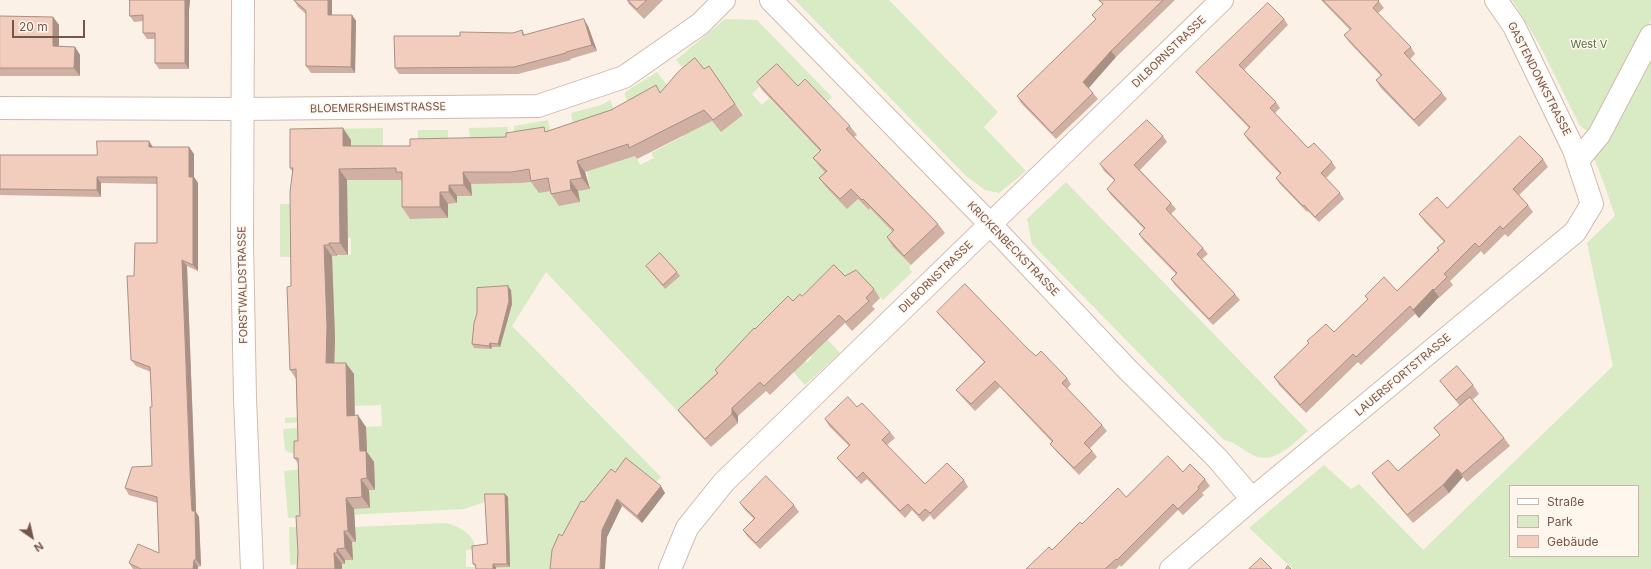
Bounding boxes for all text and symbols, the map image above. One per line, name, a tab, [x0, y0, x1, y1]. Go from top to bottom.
scale bar	[14, 12, 87, 38]
street label: DILBORNSTRASSE	[1129, 13, 1209, 91]
text: 20 m	[19, 19, 48, 34]
street label: GASTENDONKSTRASSE	[1504, 20, 1574, 138]
park label: West V	[1571, 38, 1607, 52]
street label: BLOEMERSHEIMSTRASSE	[310, 100, 446, 116]
street label: KRICKENBECKSTRASSE	[964, 199, 1062, 299]
street label: FORSTWALDSTRASSE	[235, 226, 251, 344]
street label: DILBORNSTRASSE	[896, 238, 976, 316]
street label: LAUERSFORTSTRASSE	[1352, 331, 1454, 419]
legend	[1509, 485, 1639, 557]
text: Straße	[1547, 494, 1584, 509]
text: Park	[1547, 514, 1573, 529]
north arrow	[12, 517, 52, 557]
text: Gebäude	[1547, 534, 1599, 549]
text: N	[31, 539, 46, 555]

